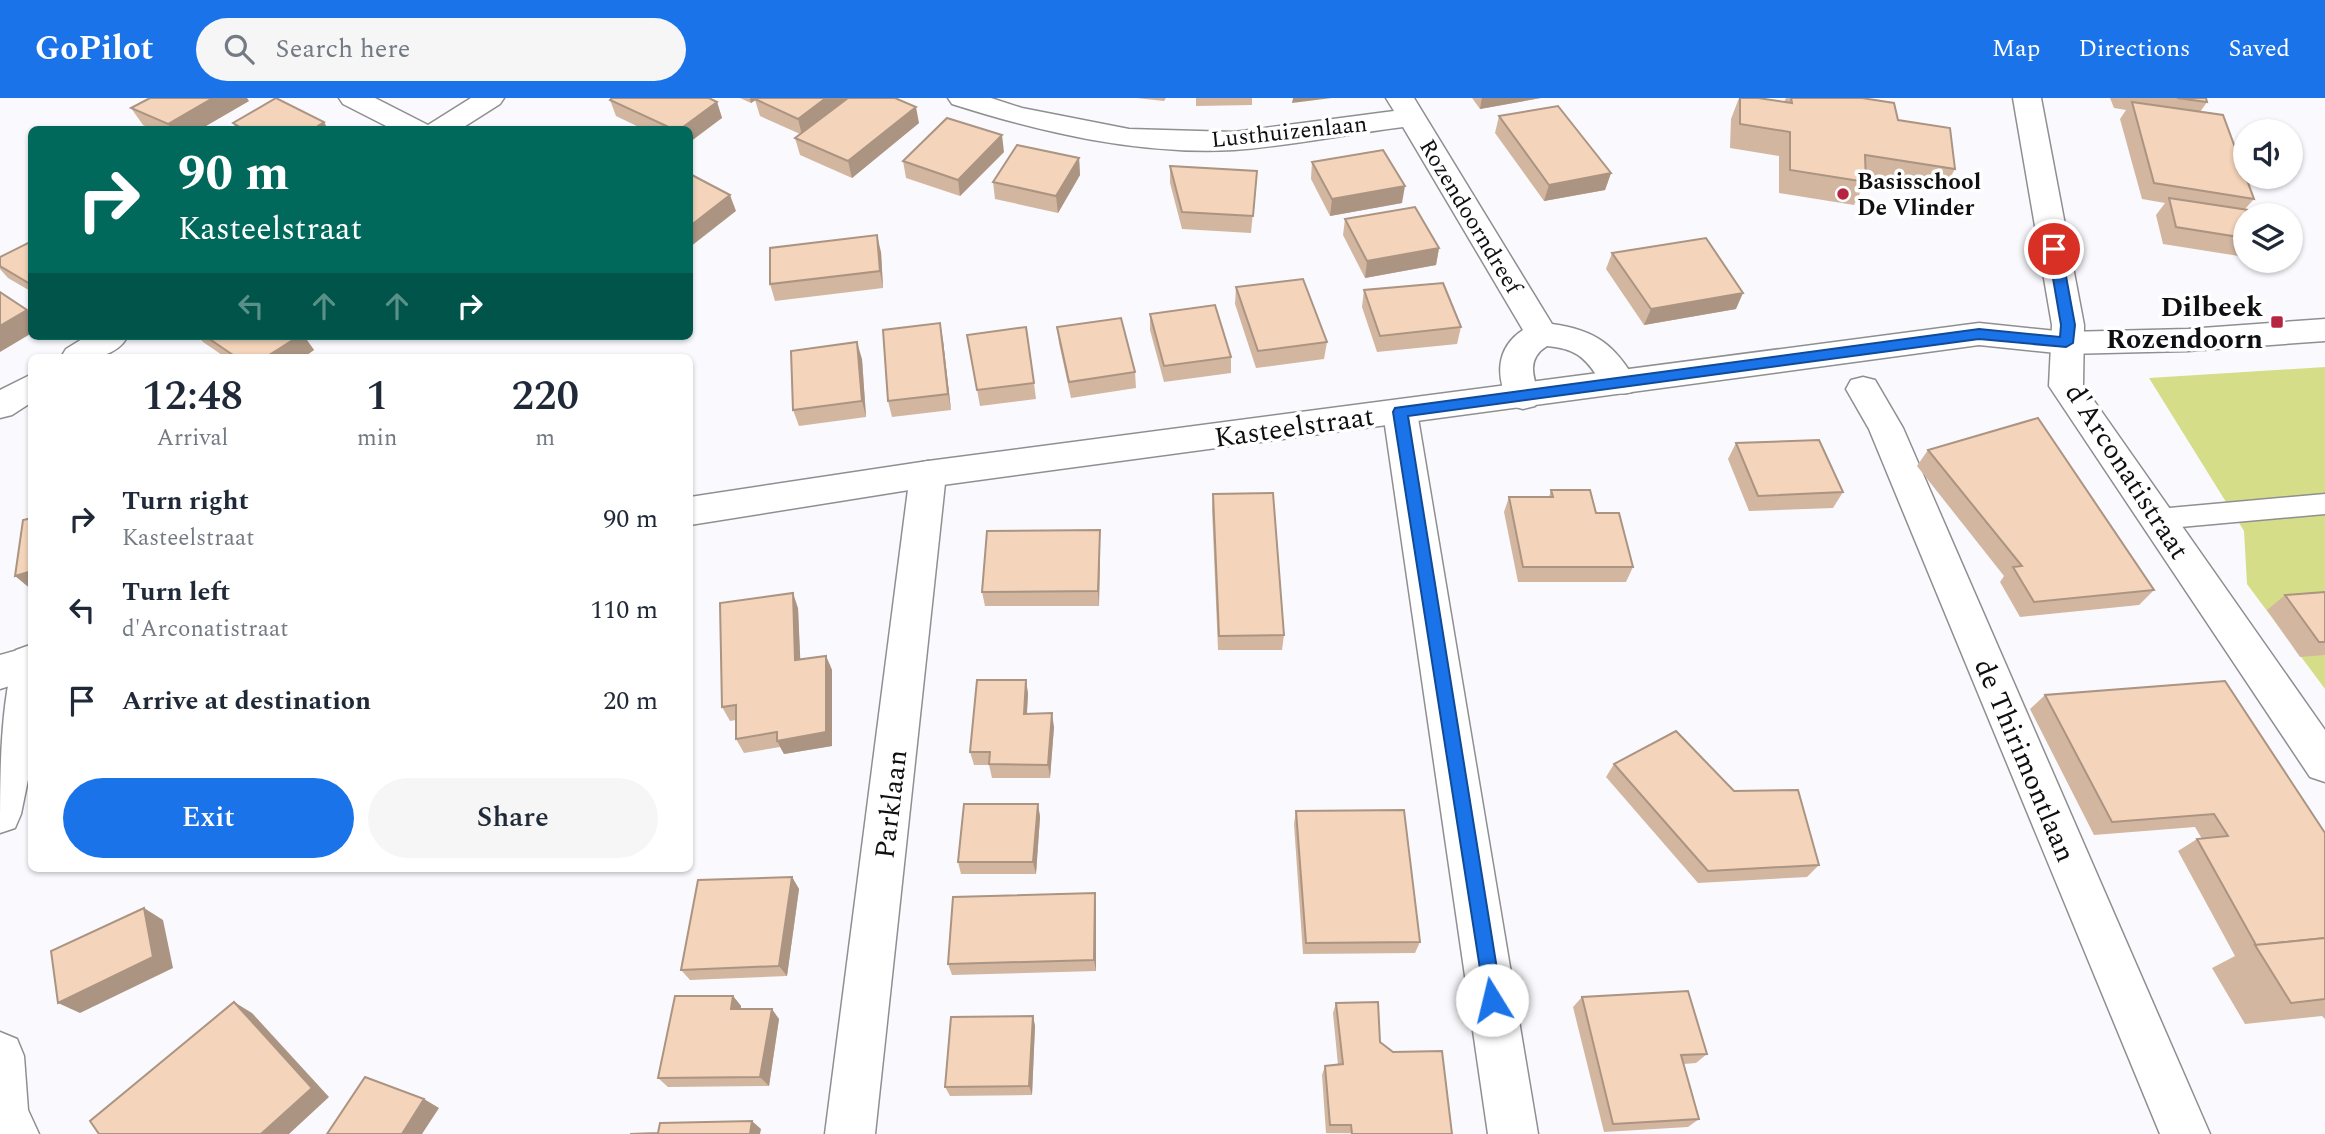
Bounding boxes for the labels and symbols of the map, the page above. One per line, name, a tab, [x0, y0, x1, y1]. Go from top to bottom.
street label: Lusthuizenlaan	[1209, 107, 1369, 158]
street label: Rozendoorndreef	[1410, 133, 1531, 303]
place label: Basisschool De Vlinder	[1857, 165, 1981, 226]
marker: Basisschool De Vlinder	[1835, 186, 1851, 202]
pin	[2024, 219, 2084, 279]
place label: Dilbeek Rozendoorn	[2106, 286, 2263, 361]
marker: Dilbeek Rozendoorn	[2269, 314, 2285, 330]
street label: d'Arconatistraat	[2054, 375, 2200, 569]
street label: Kasteelstraat	[1211, 395, 1377, 460]
street label: de Thirimontlaan	[1962, 652, 2087, 869]
street label: Parklaan	[863, 747, 919, 861]
position arrow	[1455, 963, 1529, 1037]

